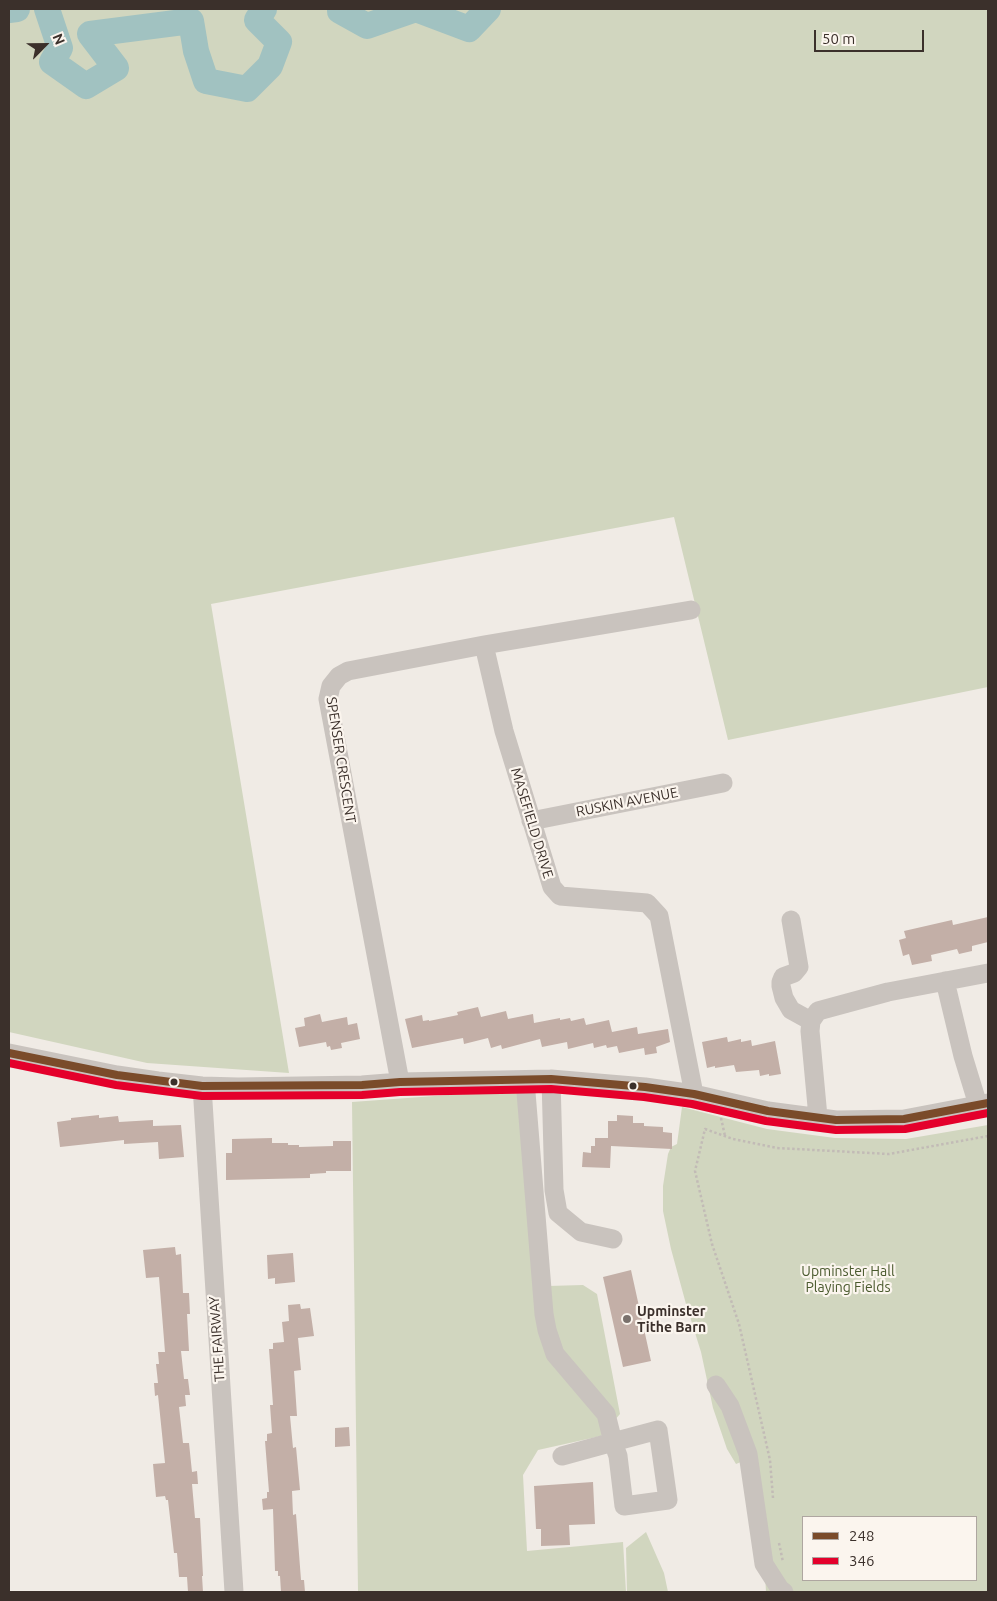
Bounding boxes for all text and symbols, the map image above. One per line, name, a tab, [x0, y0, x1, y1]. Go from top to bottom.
north arrow	[20, 20, 70, 70]
scale bar	[817, 20, 927, 52]
text: 50 m	[822, 30, 855, 47]
text: N	[49, 31, 68, 47]
street label: SPENSER CRESCENT	[323, 696, 359, 824]
street label: MASEFIELD DRIVE	[507, 766, 557, 880]
street label: RUSKIN AVENUE	[575, 784, 679, 820]
unlabelled marker	[169, 1077, 179, 1087]
unlabelled marker	[628, 1081, 638, 1091]
park label: Upminster Hall Playing Fields	[801, 1263, 895, 1295]
street label: THE FAIRWAY	[206, 1296, 228, 1382]
place label: Upminster Tithe Barn	[637, 1303, 706, 1335]
marker: Upminster Tithe Barn	[621, 1313, 633, 1325]
legend	[802, 1516, 977, 1581]
text: 248	[849, 1527, 874, 1544]
text: 346	[849, 1552, 874, 1569]

